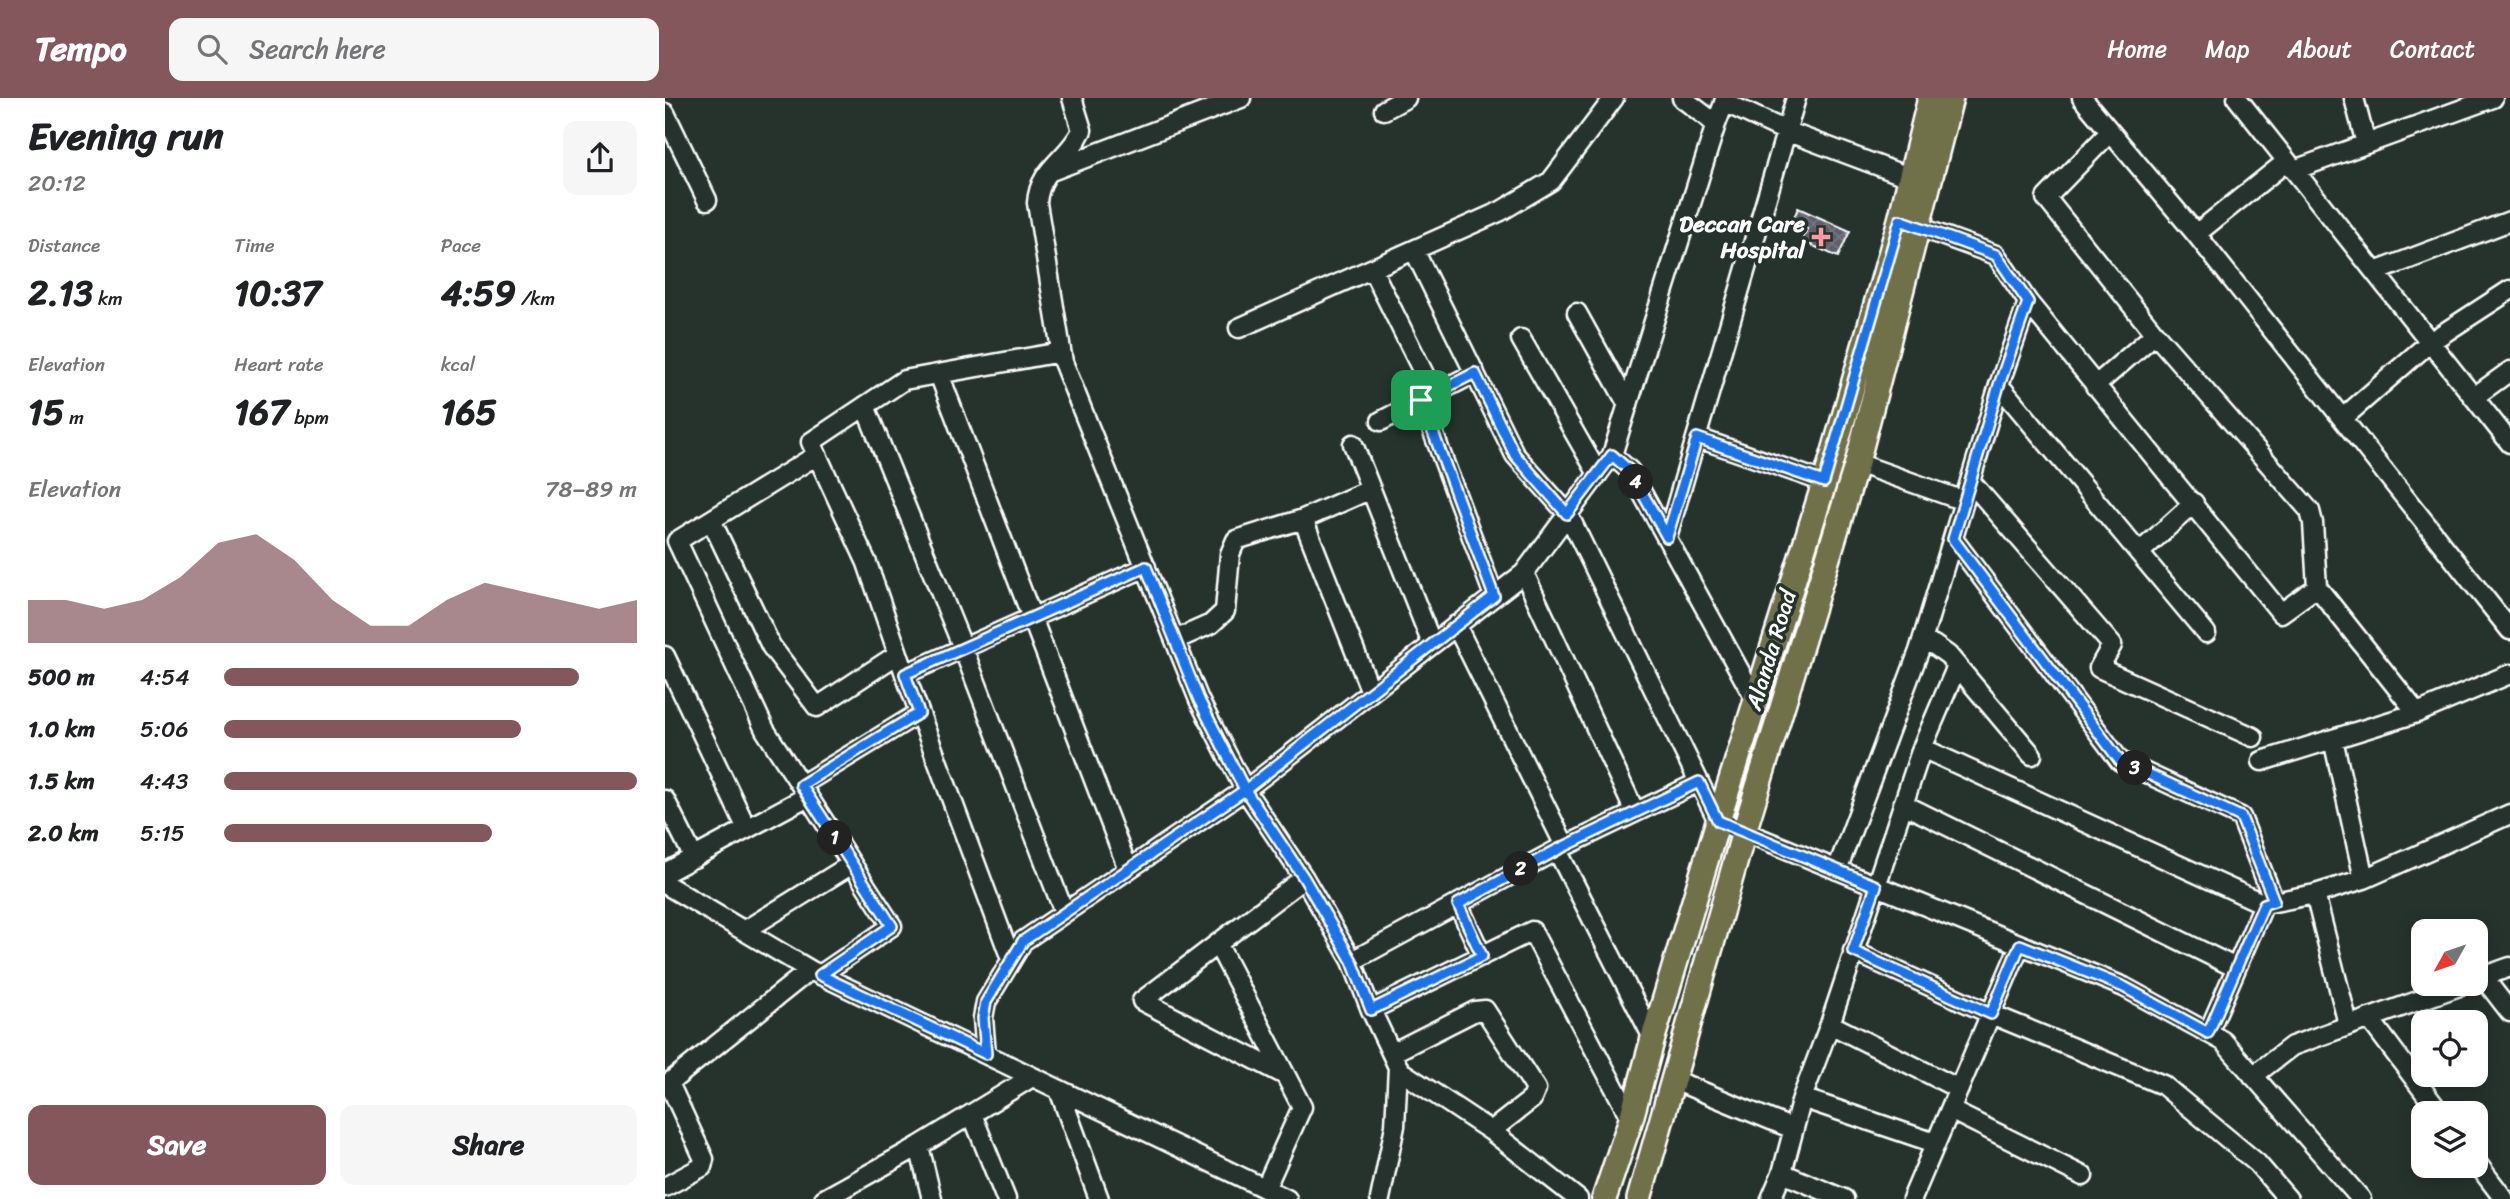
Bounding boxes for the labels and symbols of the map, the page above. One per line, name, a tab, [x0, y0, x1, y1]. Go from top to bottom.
place label: Deccan Care Hospital	[1679, 204, 1806, 271]
marker: Deccan Care Hospital	[1811, 227, 1831, 247]
pin	[1391, 370, 1451, 430]
pin: 4	[1619, 464, 1653, 500]
street label: Alanda Road	[1733, 583, 1809, 716]
pin: 3	[2117, 750, 2153, 786]
pin: 1	[817, 820, 853, 856]
pin: 2	[1503, 852, 1539, 886]
north arrow	[2411, 919, 2489, 996]

